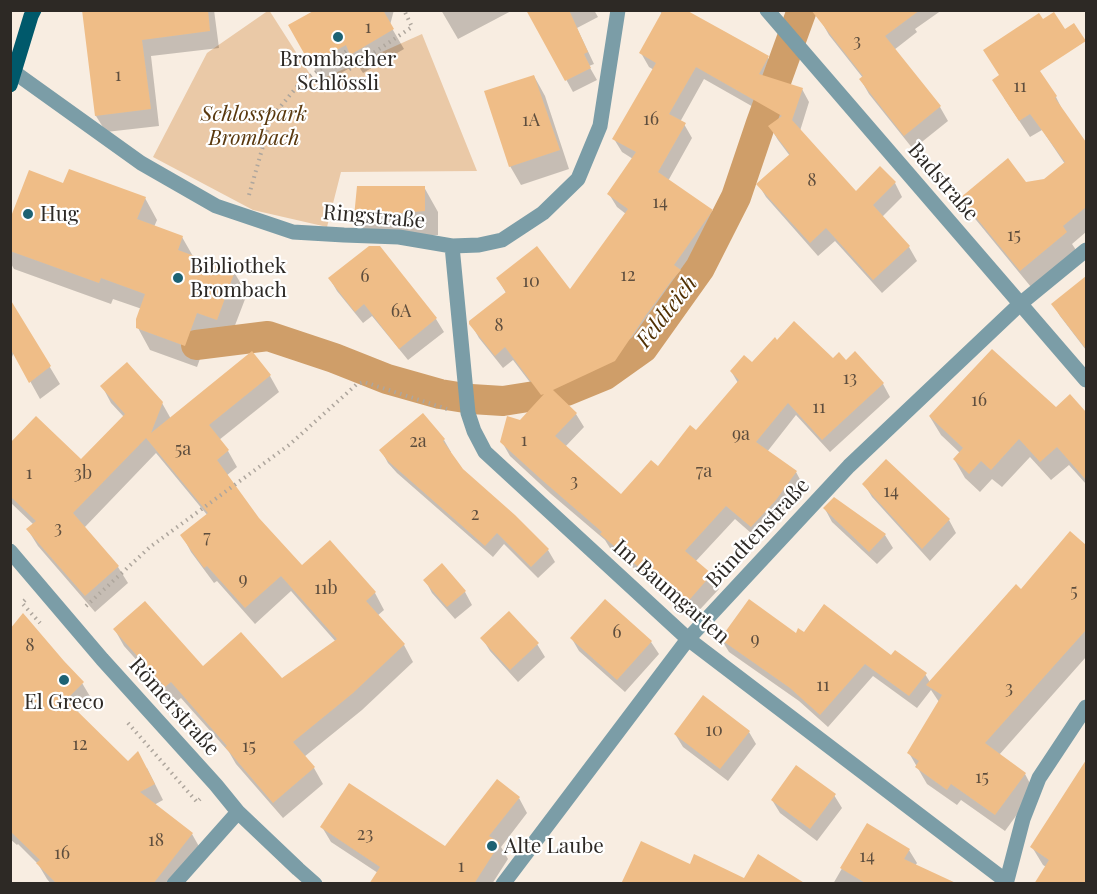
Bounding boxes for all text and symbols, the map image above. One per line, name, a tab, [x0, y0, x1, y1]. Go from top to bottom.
house number: 1	[365, 16, 371, 38]
marker: Brombacher Schlössli	[331, 30, 345, 44]
house number: 3	[853, 30, 861, 52]
place label: Brombacher Schlössli	[280, 46, 396, 96]
house number: 1	[115, 64, 121, 86]
house number: 11	[1013, 75, 1027, 97]
park label: Schlosspark Brombach	[201, 101, 307, 151]
house number: 16	[643, 108, 659, 130]
house number: 1A	[522, 109, 540, 131]
street label: Badstraße	[902, 138, 984, 226]
house number: 8	[807, 169, 817, 191]
house number: 14	[652, 191, 668, 213]
street label: Ringstraße	[322, 200, 426, 234]
place label: Hug	[40, 201, 79, 227]
marker: Hug	[21, 207, 35, 221]
house number: 15	[1007, 224, 1021, 246]
place label: Bibliothek Brombach	[190, 253, 287, 303]
house number: 12	[620, 264, 636, 286]
house number: 6	[360, 265, 370, 287]
house number: 10	[522, 270, 540, 292]
marker: Bibliothek Brombach	[171, 271, 185, 285]
water label: Feldteich	[631, 271, 703, 353]
house number: 6A	[391, 300, 411, 322]
house number: 8	[494, 314, 504, 336]
house number: 13	[843, 367, 857, 389]
house number: 16	[971, 389, 987, 411]
house number: 11	[812, 396, 826, 418]
house number: 9a	[732, 423, 750, 445]
house number: 1	[521, 429, 527, 451]
house number: 2a	[409, 430, 427, 452]
house number: 5a	[175, 438, 191, 460]
house number: 7a	[696, 460, 712, 482]
house number: 1	[26, 462, 32, 484]
house number: 3b	[74, 462, 92, 484]
house number: 3	[570, 470, 578, 492]
street label: Bündtenstraße	[701, 473, 815, 593]
house number: 14	[883, 480, 899, 502]
house number: 2	[471, 503, 479, 525]
house number: 3	[54, 517, 62, 539]
house number: 7	[203, 526, 211, 548]
street label: Im Baumgarten	[607, 534, 735, 650]
house number: 9	[238, 568, 248, 590]
house number: 11b	[314, 577, 338, 599]
house number: 5	[1070, 580, 1078, 602]
house number: 6	[612, 621, 622, 643]
house number: 9	[750, 628, 760, 650]
house number: 8	[25, 634, 35, 656]
street label: Römerstraße	[123, 653, 225, 761]
marker: El Greco	[57, 673, 71, 687]
house number: 11	[816, 674, 830, 696]
house number: 3	[1005, 677, 1013, 699]
place label: El Greco	[24, 689, 104, 715]
house number: 10	[705, 719, 723, 741]
house number: 12	[72, 733, 88, 755]
house number: 15	[242, 735, 256, 757]
house number: 15	[975, 766, 989, 788]
house number: 23	[357, 823, 373, 845]
house number: 18	[148, 829, 164, 851]
place label: Alte Laube	[504, 833, 604, 859]
marker: Alte Laube	[485, 839, 499, 853]
house number: 16	[54, 842, 70, 864]
house number: 14	[859, 845, 875, 867]
house number: 1	[458, 855, 464, 877]

